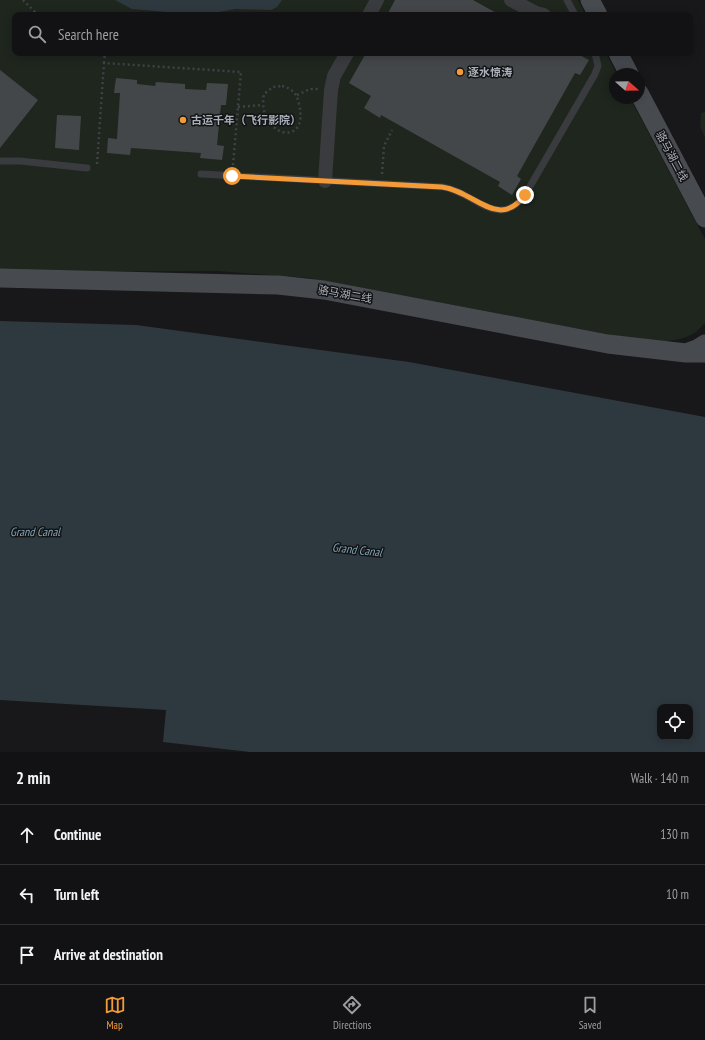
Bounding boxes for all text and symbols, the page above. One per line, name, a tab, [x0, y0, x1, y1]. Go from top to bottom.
search box	[12, 12, 693, 56]
icon: search	[26, 23, 48, 45]
text: Search here	[58, 25, 119, 44]
place label: 逐水惊涛	[468, 65, 512, 79]
marker: 逐水惊涛	[455, 67, 465, 77]
north arrow	[609, 68, 645, 104]
place label: 古运千年（飞行影院）	[191, 113, 301, 127]
marker: 古运千年（飞行影院）	[178, 115, 188, 125]
street label: 骆马湖二线	[653, 128, 691, 184]
route start	[223, 167, 241, 185]
route end	[516, 186, 534, 204]
street label: 骆马湖二线	[317, 282, 373, 306]
water label: Grand Canal	[10, 524, 61, 539]
water label: Grand Canal	[331, 539, 384, 560]
map controls	[657, 704, 693, 740]
button: locate	[657, 704, 693, 740]
text: 2 min	[16, 767, 50, 789]
text: Walk · 140 m	[631, 770, 689, 787]
icon: ahead	[16, 824, 38, 846]
text: Continue	[54, 825, 101, 844]
text: 130 m	[660, 826, 689, 843]
icon: left	[16, 884, 38, 906]
text: Turn left	[54, 885, 99, 904]
text: 10 m	[666, 886, 689, 903]
icon: arrive	[16, 944, 38, 966]
text: Arrive at destination	[54, 945, 163, 964]
tab: Map	[104, 994, 126, 1032]
tab: Directions	[333, 994, 371, 1032]
tab: Saved	[579, 994, 601, 1032]

